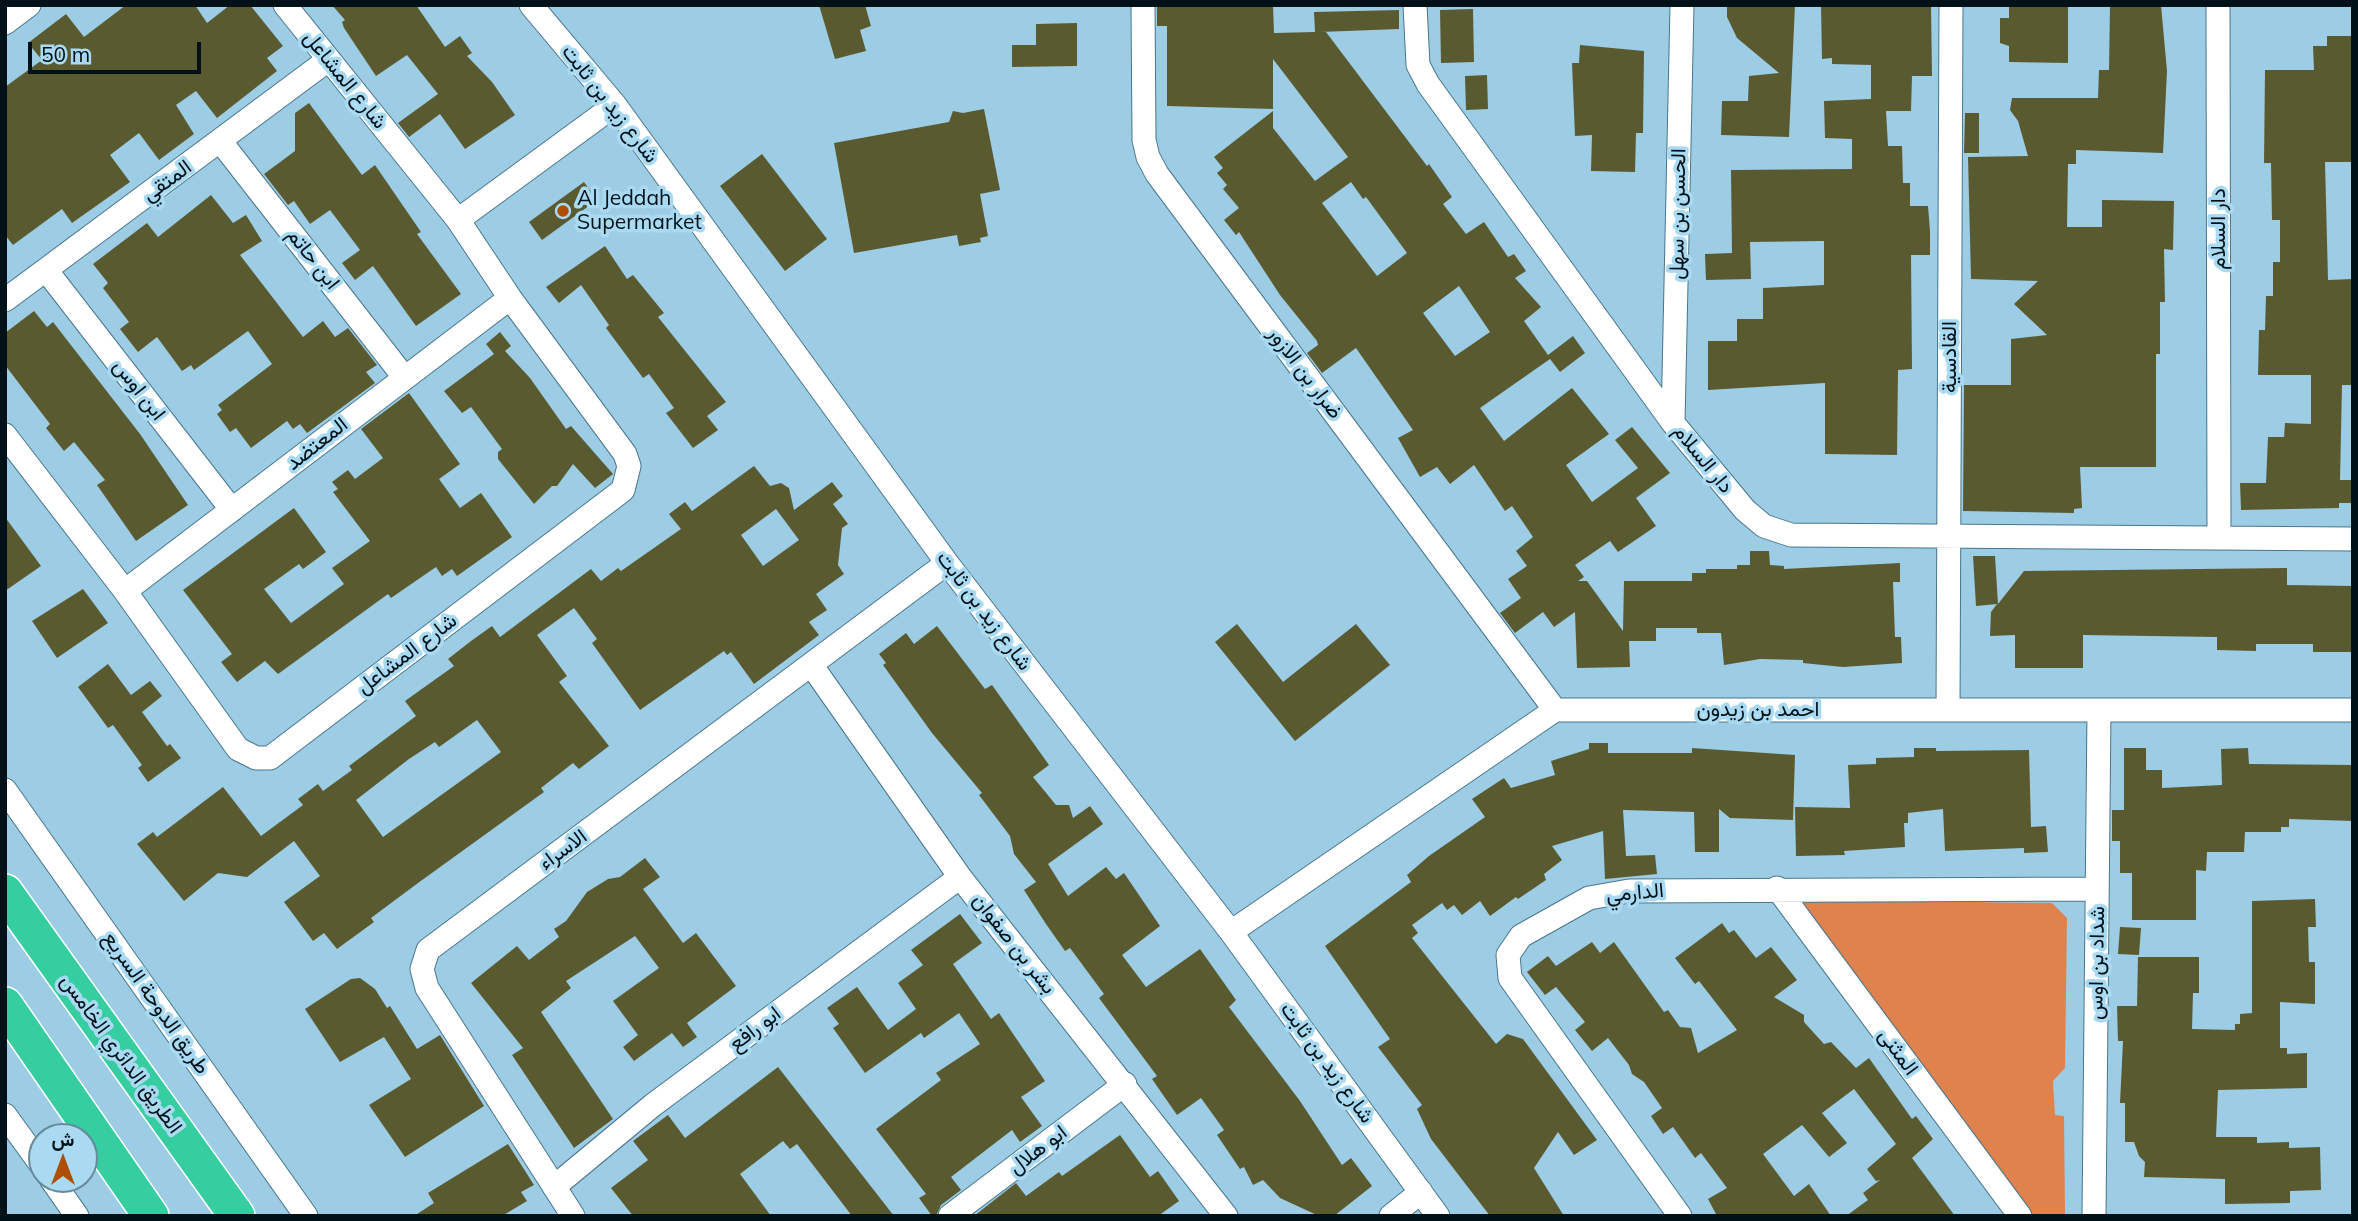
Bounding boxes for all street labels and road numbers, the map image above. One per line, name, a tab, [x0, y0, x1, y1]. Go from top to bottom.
street label: شارع المشاعل	[298, 26, 392, 134]
street label: شارع زيد بن ثابت	[556, 40, 664, 168]
street label: الحسن بن سهل	[1664, 148, 1692, 280]
street label: المتقي	[137, 155, 197, 207]
street label: دار السلام	[2206, 188, 2232, 270]
street label: ابن حاتم	[281, 223, 345, 295]
street label: القادسية	[1937, 321, 1963, 393]
street label: ضرار بن الازور	[1262, 322, 1348, 424]
street label: ابن اوس	[107, 354, 171, 426]
street label: المعتضد	[281, 412, 353, 476]
street label: دار السلام	[1668, 419, 1738, 499]
street label: شارع زيد بن ثابت	[931, 546, 1037, 676]
street label: شارع المشاعل	[352, 608, 462, 700]
street label: احمد بن زيدون	[1697, 697, 1819, 723]
street label: الاسراء	[534, 824, 592, 876]
street label: الدارمي	[1605, 878, 1665, 908]
street label: بشر بن صفوان	[967, 889, 1061, 999]
street label: شداد بن اوس	[2083, 906, 2111, 1020]
street label: طريق الدوحة السريع	[97, 927, 215, 1079]
street label: الطريق الدائري الخامس	[55, 969, 187, 1139]
street label: شارع زيد بن ثابت	[1275, 998, 1379, 1128]
street label: ابو رافع	[724, 1001, 786, 1057]
street label: المثنى	[1873, 1024, 1923, 1080]
street label: ابو هلال	[1004, 1120, 1072, 1180]

